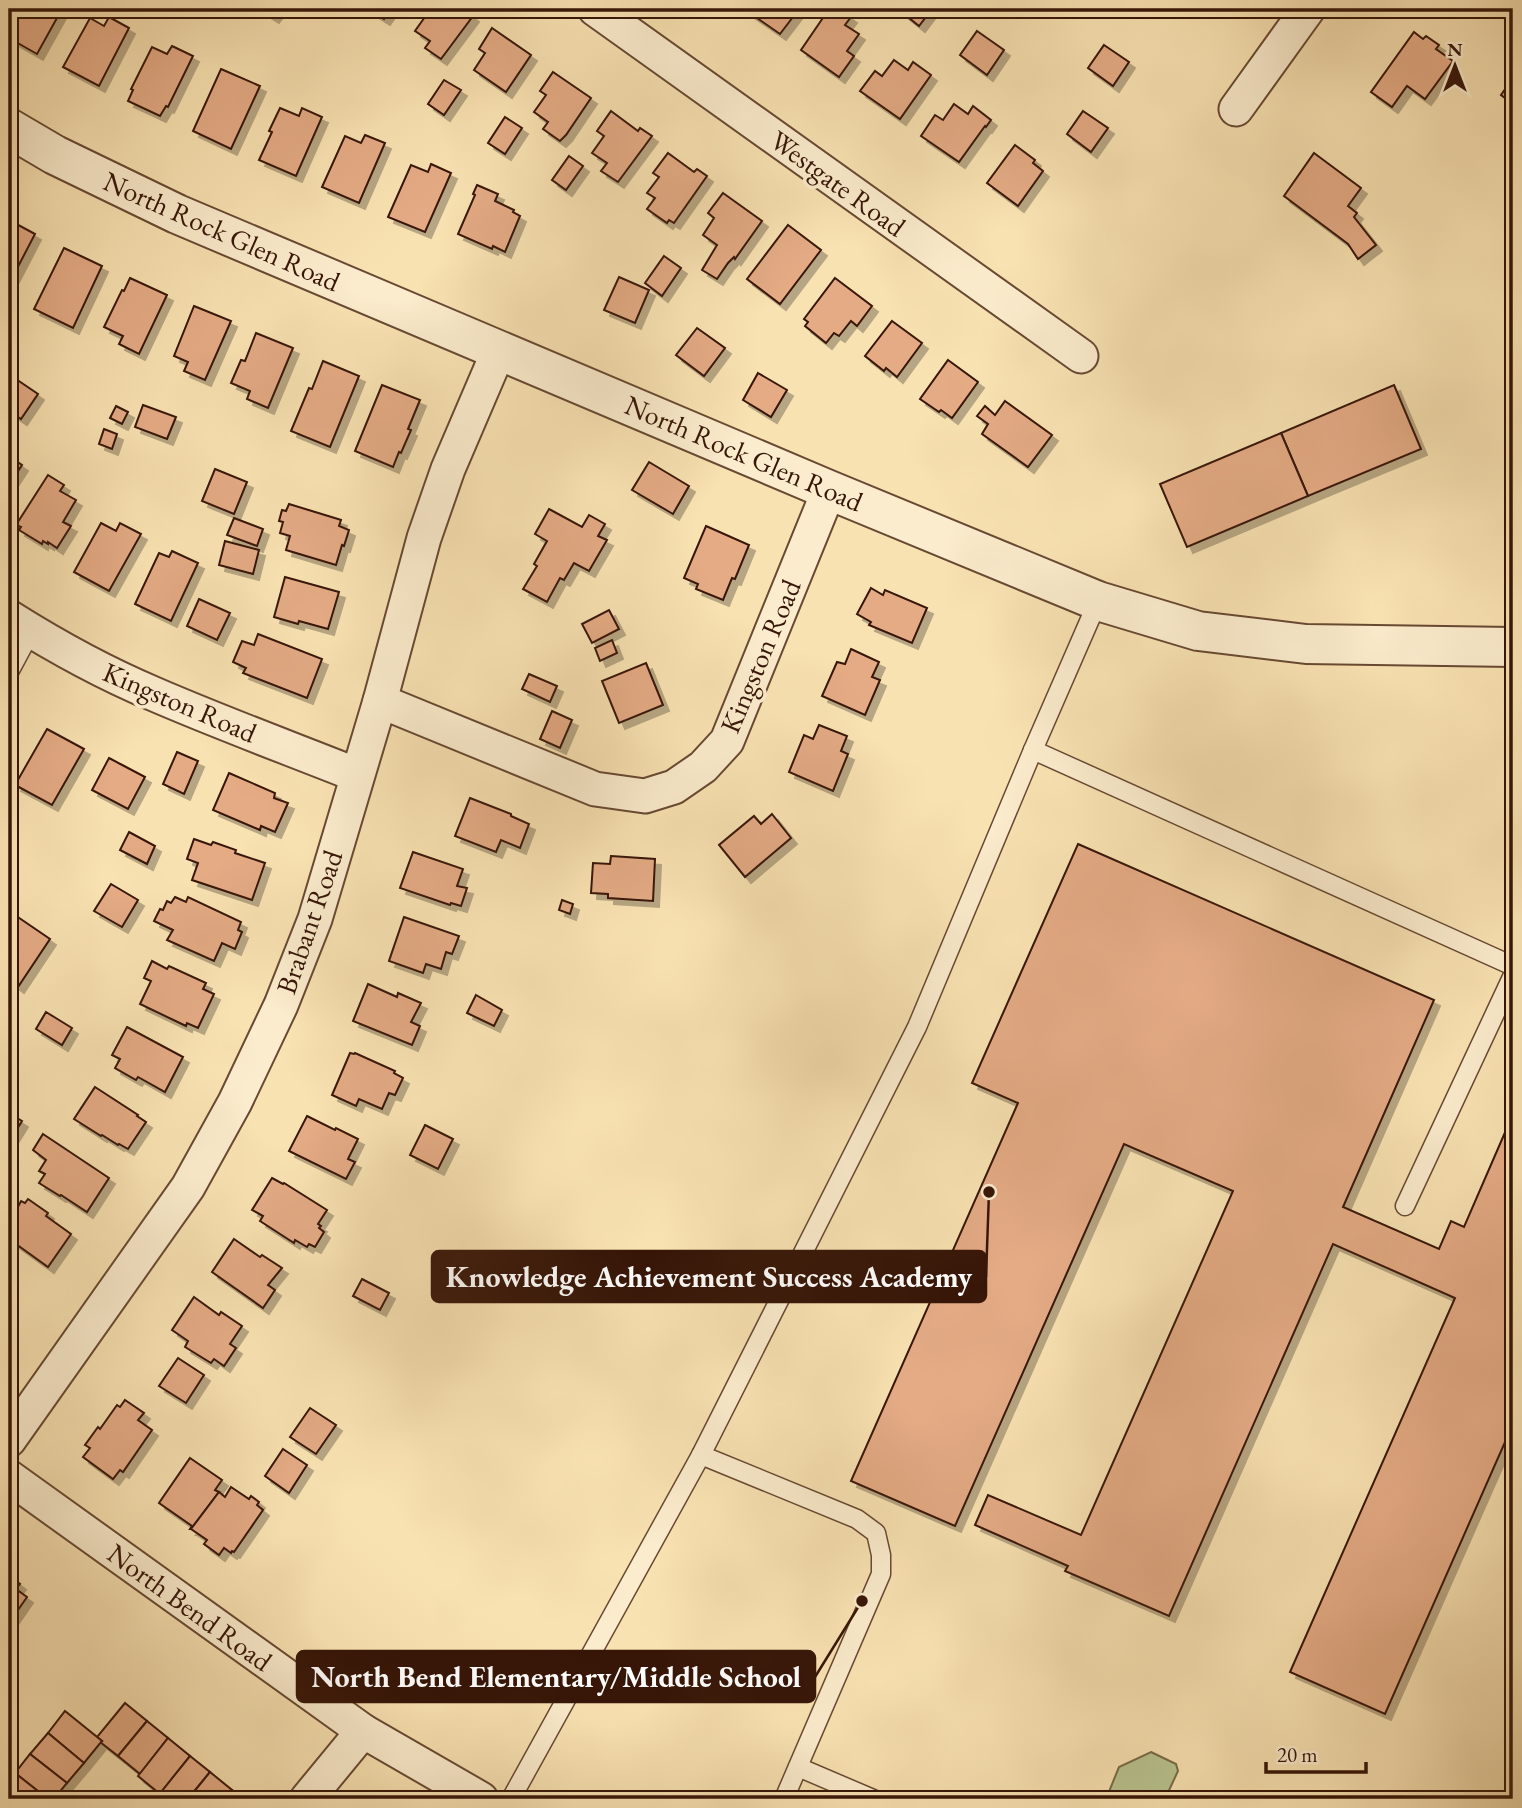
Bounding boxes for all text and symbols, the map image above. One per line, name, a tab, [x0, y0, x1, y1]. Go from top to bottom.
north arrow	[1420, 32, 1490, 102]
text: N	[1447, 37, 1463, 62]
street label: Westgate Road	[763, 122, 914, 245]
street label: North Rock Glen Road	[98, 163, 347, 300]
street label: North Rock Glen Road	[620, 387, 869, 520]
street label: Kingston Road	[711, 573, 809, 738]
street label: Kingston Road	[98, 653, 263, 751]
street label: Brabant Road	[268, 845, 351, 999]
callout: Knowledge Achievement Success Academy	[432, 1251, 986, 1302]
text: Knowledge Achievement Success Academy	[446, 1257, 973, 1296]
street label: North Bend Road	[101, 1535, 280, 1679]
callout: North Bend Elementary/Middle School	[297, 1651, 815, 1702]
text: North Bend Elementary/Middle School	[311, 1657, 802, 1696]
scale bar	[1266, 1731, 1366, 1775]
text: 20 m	[1277, 1741, 1318, 1768]

